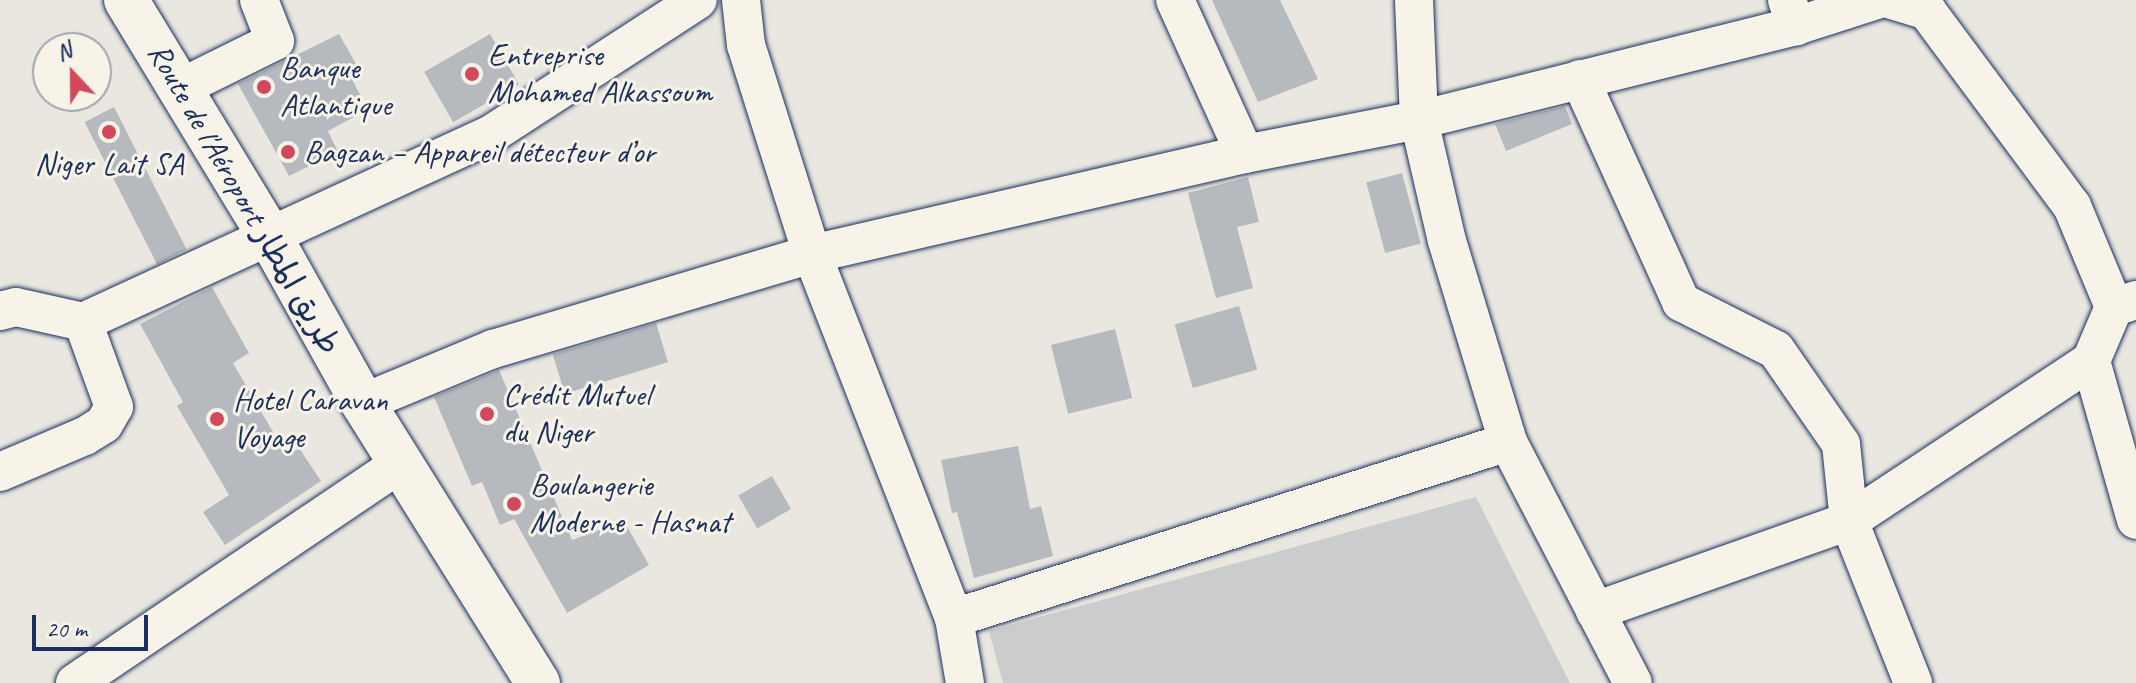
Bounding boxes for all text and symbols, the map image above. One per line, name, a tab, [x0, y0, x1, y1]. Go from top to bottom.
north arrow	[32, 32, 112, 112]
text: N	[52, 36, 75, 67]
street label: Route de l'Aéroport طريق المطار	[139, 36, 349, 362]
place label: Entreprise Mohamed Alkassoum	[488, 37, 712, 112]
place label: Banque Atlantique	[280, 50, 391, 125]
marker: Entreprise Mohamed Alkassoum	[463, 65, 481, 83]
marker: Banque Atlantique	[255, 78, 273, 96]
marker: Niger Lait SA	[100, 123, 118, 141]
place label: Bagzan – Appareil détecteur d’or	[304, 133, 655, 171]
marker: Bagzan – Appareil détecteur d’or	[279, 143, 297, 161]
place label: Niger Lait SA	[34, 145, 184, 183]
place label: Crédit Mutuel du Niger	[503, 377, 650, 452]
place label: Hotel Caravan Voyage	[233, 382, 388, 457]
marker: Crédit Mutuel du Niger	[478, 405, 496, 423]
marker: Hotel Caravan Voyage	[208, 410, 226, 428]
place label: Boulangerie Moderne - Hasnat	[530, 467, 730, 542]
marker: Boulangerie Moderne - Hasnat	[505, 495, 523, 513]
scale bar	[36, 599, 152, 649]
text: 20 m	[46, 614, 87, 644]

